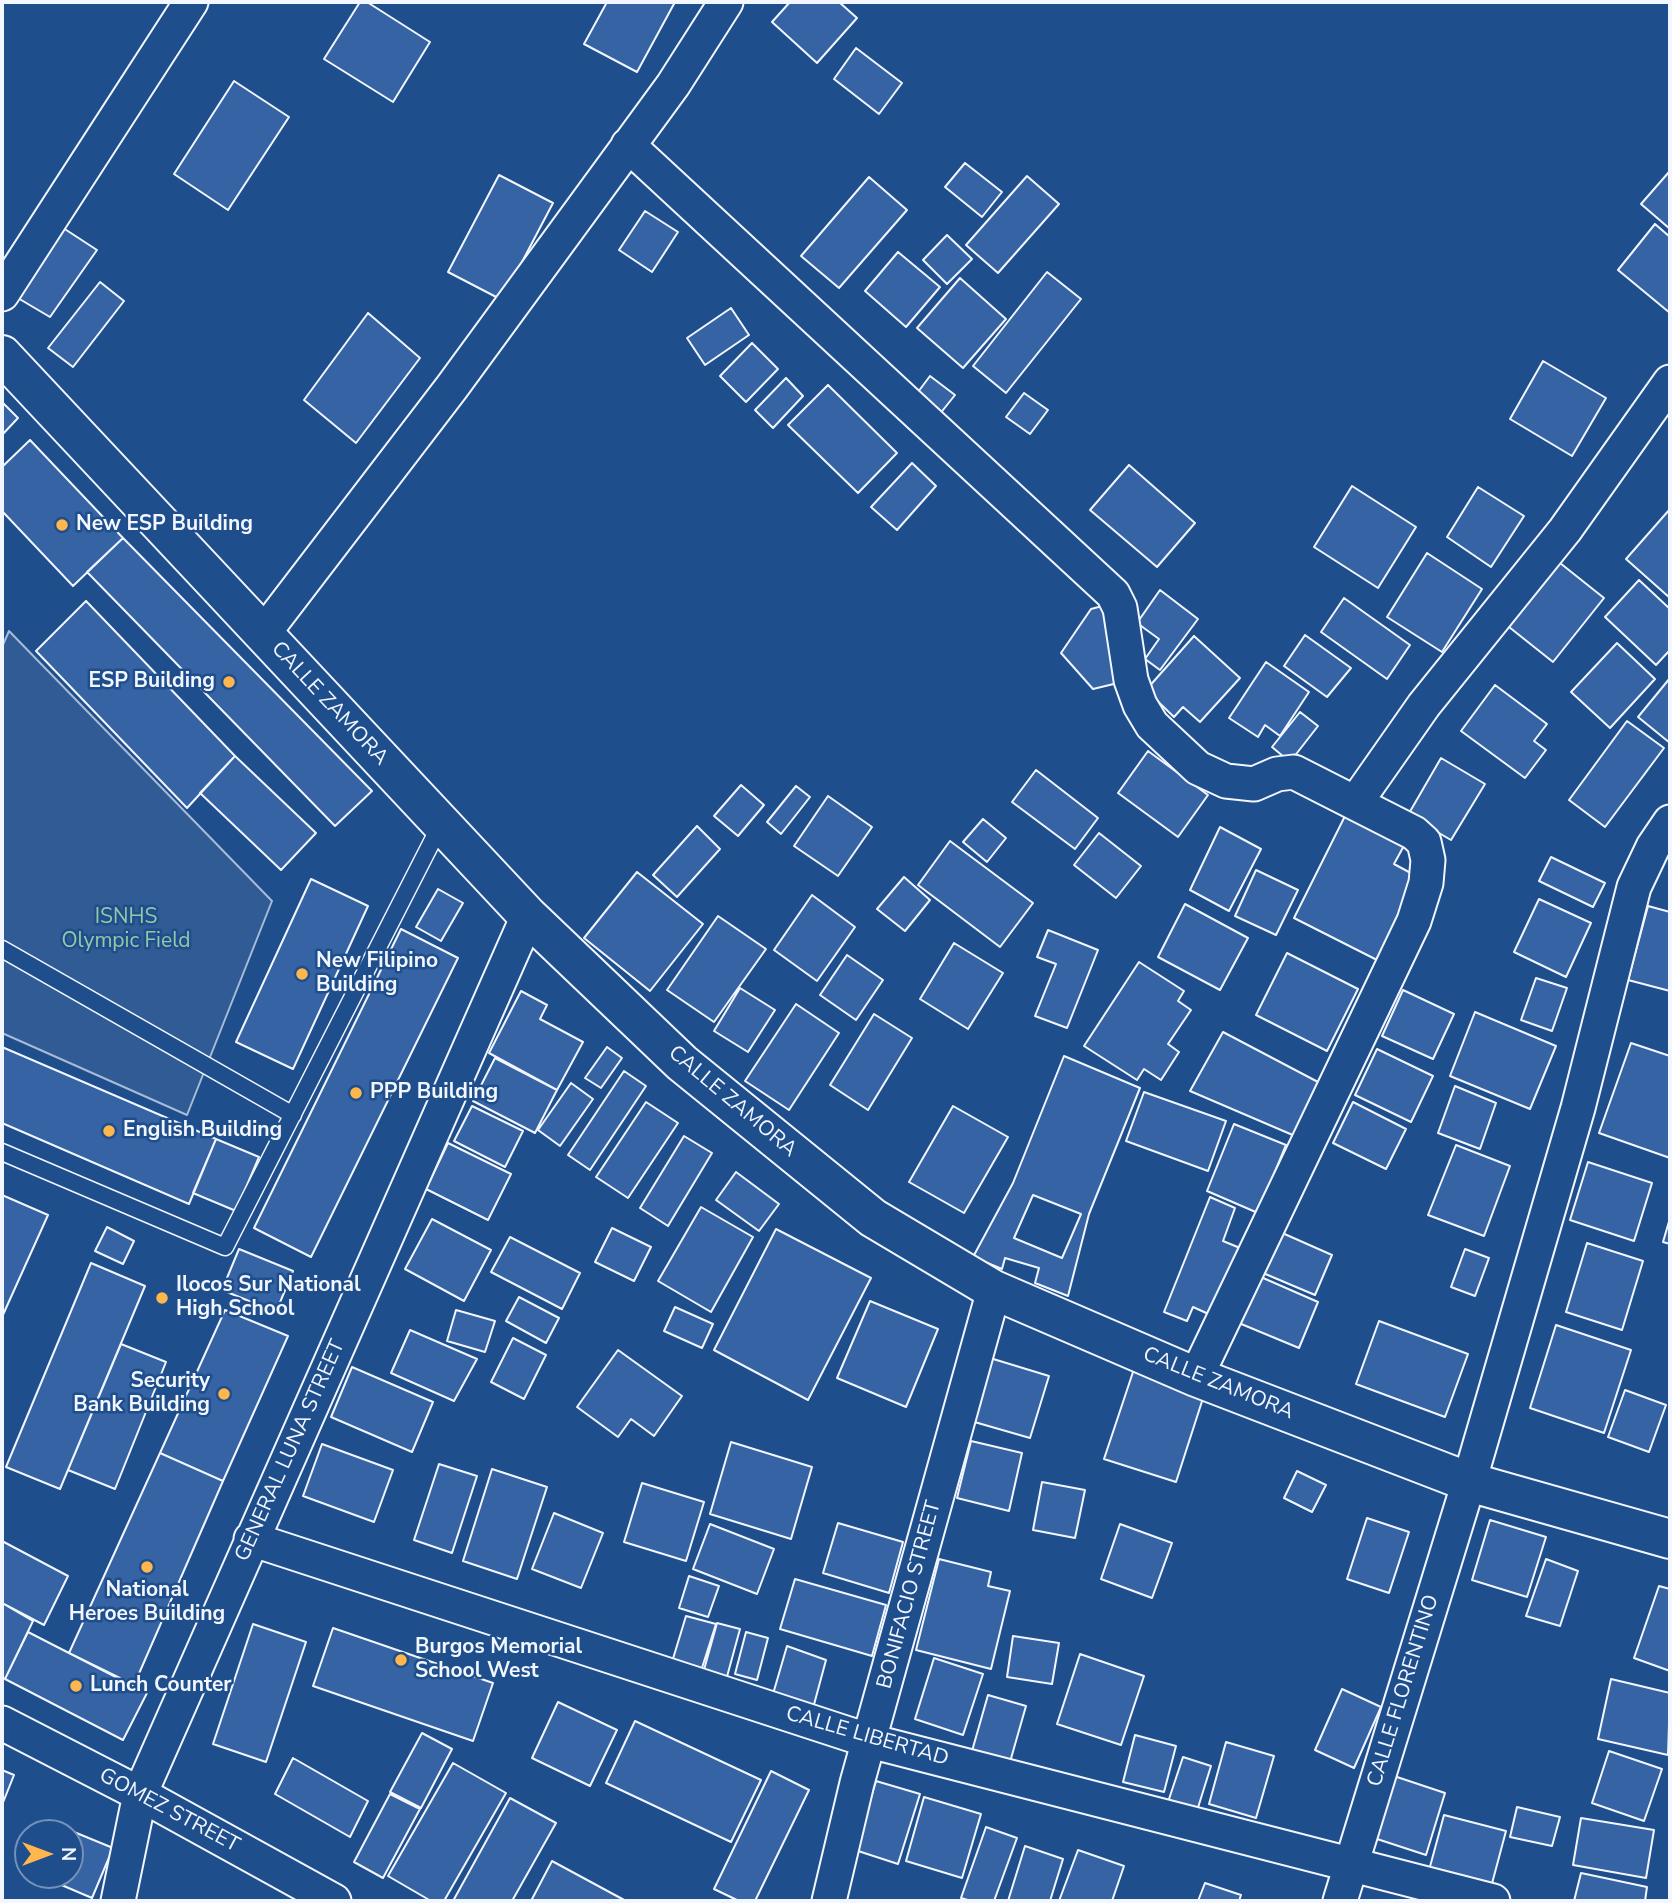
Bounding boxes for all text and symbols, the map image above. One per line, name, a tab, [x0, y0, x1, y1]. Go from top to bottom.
place label: New ESP Building	[76, 512, 253, 538]
marker: New ESP Building	[54, 517, 70, 533]
street label: CALLE ZAMORA	[265, 637, 393, 771]
place label: ESP Building	[89, 669, 215, 695]
marker: ESP Building	[221, 674, 237, 690]
park label: ISNHS Olympic Field	[62, 905, 190, 955]
place label: New Filipino Building	[316, 949, 438, 999]
marker: New Filipino Building	[294, 966, 310, 982]
street label: CALLE ZAMORA	[663, 1041, 801, 1163]
place label: PPP Building	[370, 1080, 498, 1106]
marker: PPP Building	[348, 1085, 364, 1101]
place label: English Building	[123, 1118, 282, 1144]
marker: English Building	[101, 1123, 117, 1139]
place label: Ilocos Sur National High School	[176, 1273, 361, 1323]
marker: Ilocos Sur National High School	[154, 1290, 170, 1306]
street label: GENERAL LUNA STREET	[231, 1336, 351, 1566]
street label: CALLE ZAMORA	[1139, 1342, 1297, 1426]
place label: Security Bank Building	[73, 1369, 210, 1419]
marker: Security Bank Building	[216, 1386, 232, 1402]
street label: BONIFACIO STREET	[873, 1498, 947, 1692]
marker: National Heroes Building	[139, 1559, 155, 1575]
place label: National Heroes Building	[69, 1578, 225, 1628]
street label: CALLE FLORENTINO	[1363, 1592, 1445, 1790]
place label: Burgos Memorial School West	[415, 1635, 582, 1685]
marker: Burgos Memorial School West	[393, 1652, 409, 1668]
place label: Lunch Counter	[90, 1673, 232, 1699]
marker: Lunch Counter	[68, 1678, 84, 1694]
street label: CALLE LIBERTAD	[783, 1702, 951, 1772]
street label: GOMEZ STREET	[94, 1763, 244, 1859]
north arrow	[14, 1819, 84, 1889]
text: N	[55, 1847, 81, 1861]

